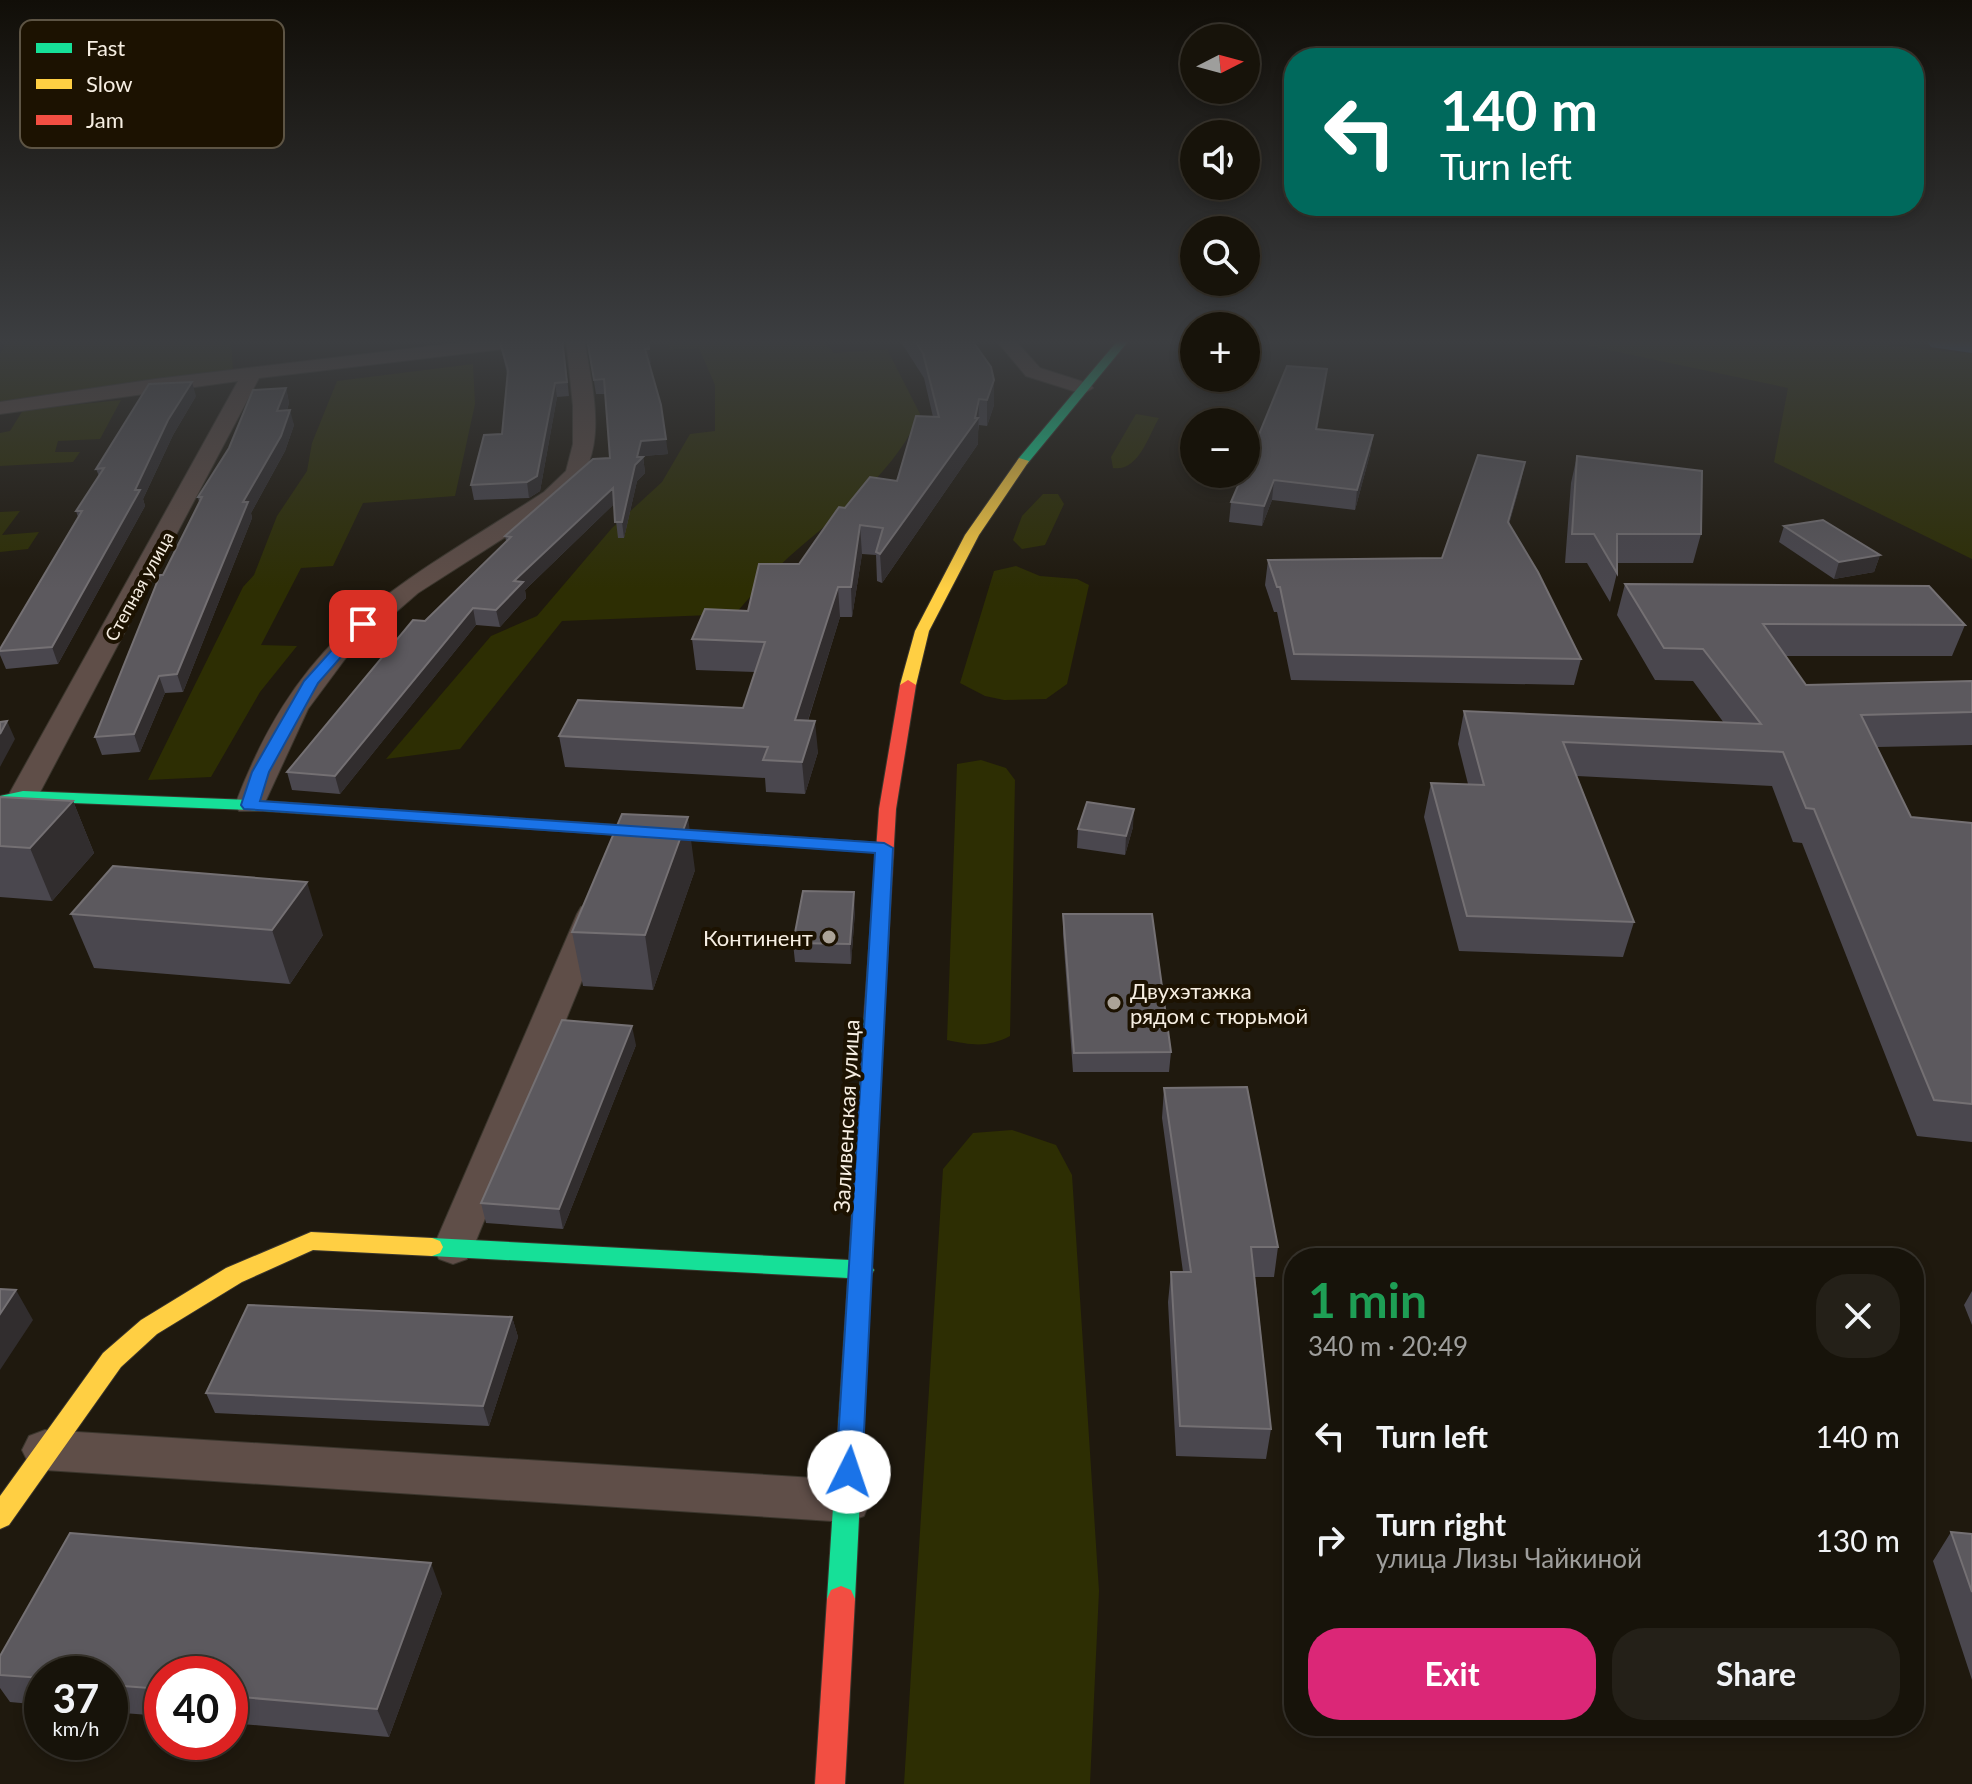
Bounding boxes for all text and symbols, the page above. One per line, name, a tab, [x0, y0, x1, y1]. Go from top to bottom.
legend	[20, 20, 284, 148]
north arrow	[1180, 24, 1260, 104]
map controls	[1180, 24, 1260, 488]
text: Fast	[86, 34, 125, 61]
text: Slow	[86, 70, 133, 97]
text: 140 m	[1440, 76, 1598, 143]
icon: left	[1308, 80, 1412, 184]
text: Jam	[86, 106, 124, 133]
button: sound	[1180, 120, 1260, 200]
text: Turn left	[1440, 144, 1572, 188]
button: search	[1180, 216, 1260, 296]
button: +	[1180, 312, 1260, 392]
button: −	[1180, 408, 1260, 488]
street label: Степная улица	[100, 527, 178, 645]
pin	[329, 590, 397, 658]
icon: arrive	[341, 602, 385, 646]
place label: Континент	[703, 924, 813, 951]
marker: Континент	[820, 928, 838, 946]
place label: Двухэтажка рядом с тюрьмой	[1130, 977, 1308, 1029]
marker: Двухэтажка рядом с тюрьмой	[1105, 994, 1123, 1012]
street label: Заливенская улица	[827, 1019, 865, 1213]
text: 1 min	[1308, 1271, 1427, 1328]
button: close	[1816, 1274, 1900, 1358]
text: 340 m · 20:49	[1308, 1330, 1468, 1362]
icon: left	[1308, 1414, 1352, 1458]
text: Turn left	[1376, 1418, 1488, 1454]
text: 140 m	[1815, 1418, 1900, 1454]
position arrow	[807, 1430, 891, 1514]
text: Turn right	[1376, 1506, 1506, 1542]
icon: right	[1308, 1518, 1352, 1562]
text: 130 m	[1815, 1522, 1900, 1558]
text: улица Лизы Чайкиной	[1376, 1542, 1642, 1574]
button: Exit	[1308, 1628, 1596, 1720]
button: Share	[1612, 1628, 1900, 1720]
speed limit sign: 40	[144, 1656, 248, 1760]
text: 37	[53, 1674, 99, 1722]
text: km/h	[53, 1716, 99, 1740]

